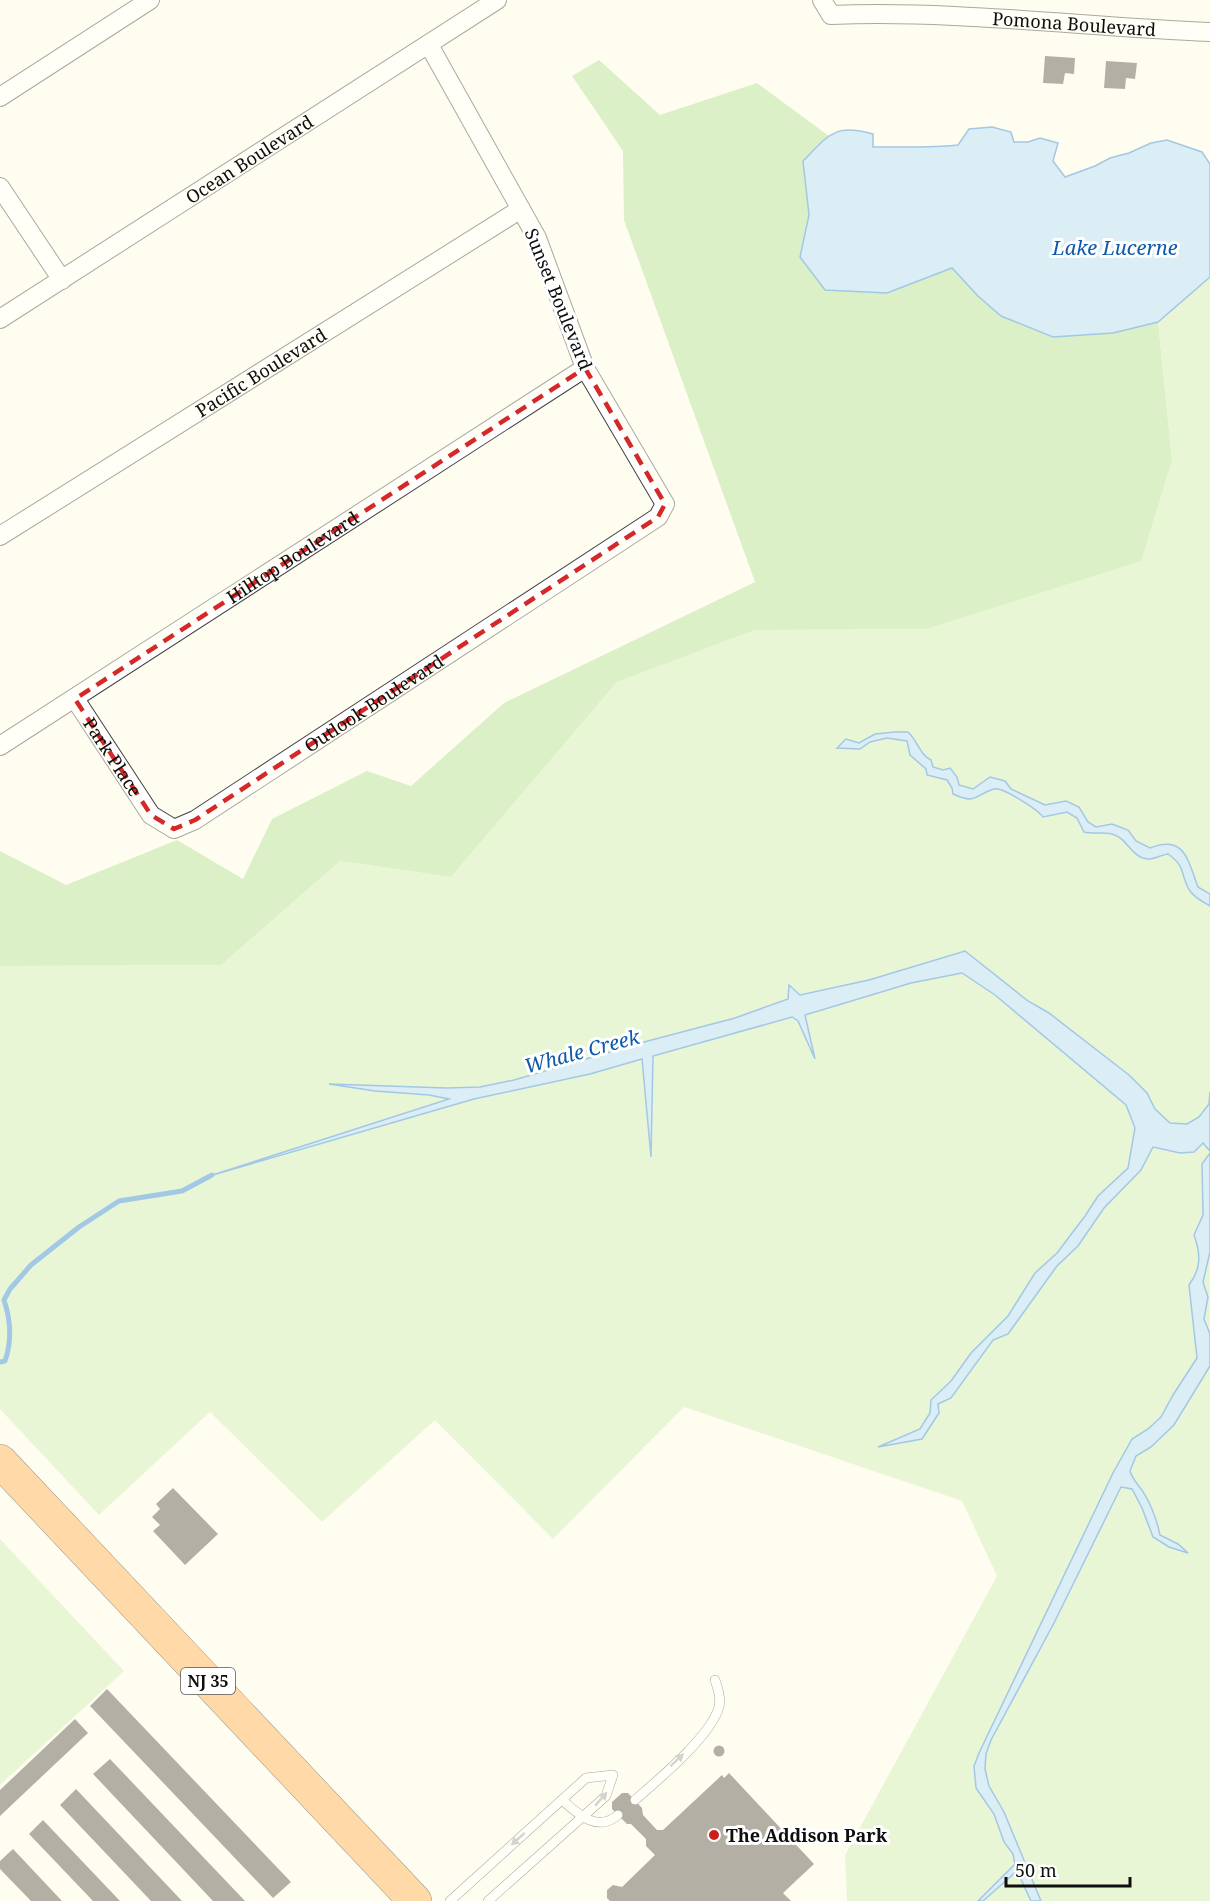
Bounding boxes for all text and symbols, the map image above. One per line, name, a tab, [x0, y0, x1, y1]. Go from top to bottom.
street label: Pomona Boulevard	[992, 6, 1157, 41]
street label: Ocean Boulevard	[181, 109, 318, 209]
street label: Sunset Boulevard	[520, 225, 598, 373]
water label: Lake Lucerne	[1051, 234, 1178, 261]
street label: Pacific Boulevard	[191, 322, 331, 422]
street label: Hilltop Boulevard	[222, 506, 363, 609]
street label: Outlook Boulevard	[299, 649, 448, 757]
street label: Park Place	[78, 713, 147, 801]
water label: Whale Creek	[521, 1023, 643, 1079]
road number: NJ 35	[181, 1668, 235, 1694]
one-way arrow	[670, 1754, 684, 1768]
one-way arrow	[594, 1792, 607, 1807]
place label: The Addison Park	[726, 1823, 888, 1847]
marker: The Addison Park	[707, 1828, 721, 1842]
one-way arrow	[511, 1832, 526, 1845]
scale bar	[1006, 1850, 1130, 1888]
text: 50 m	[1015, 1858, 1057, 1882]

